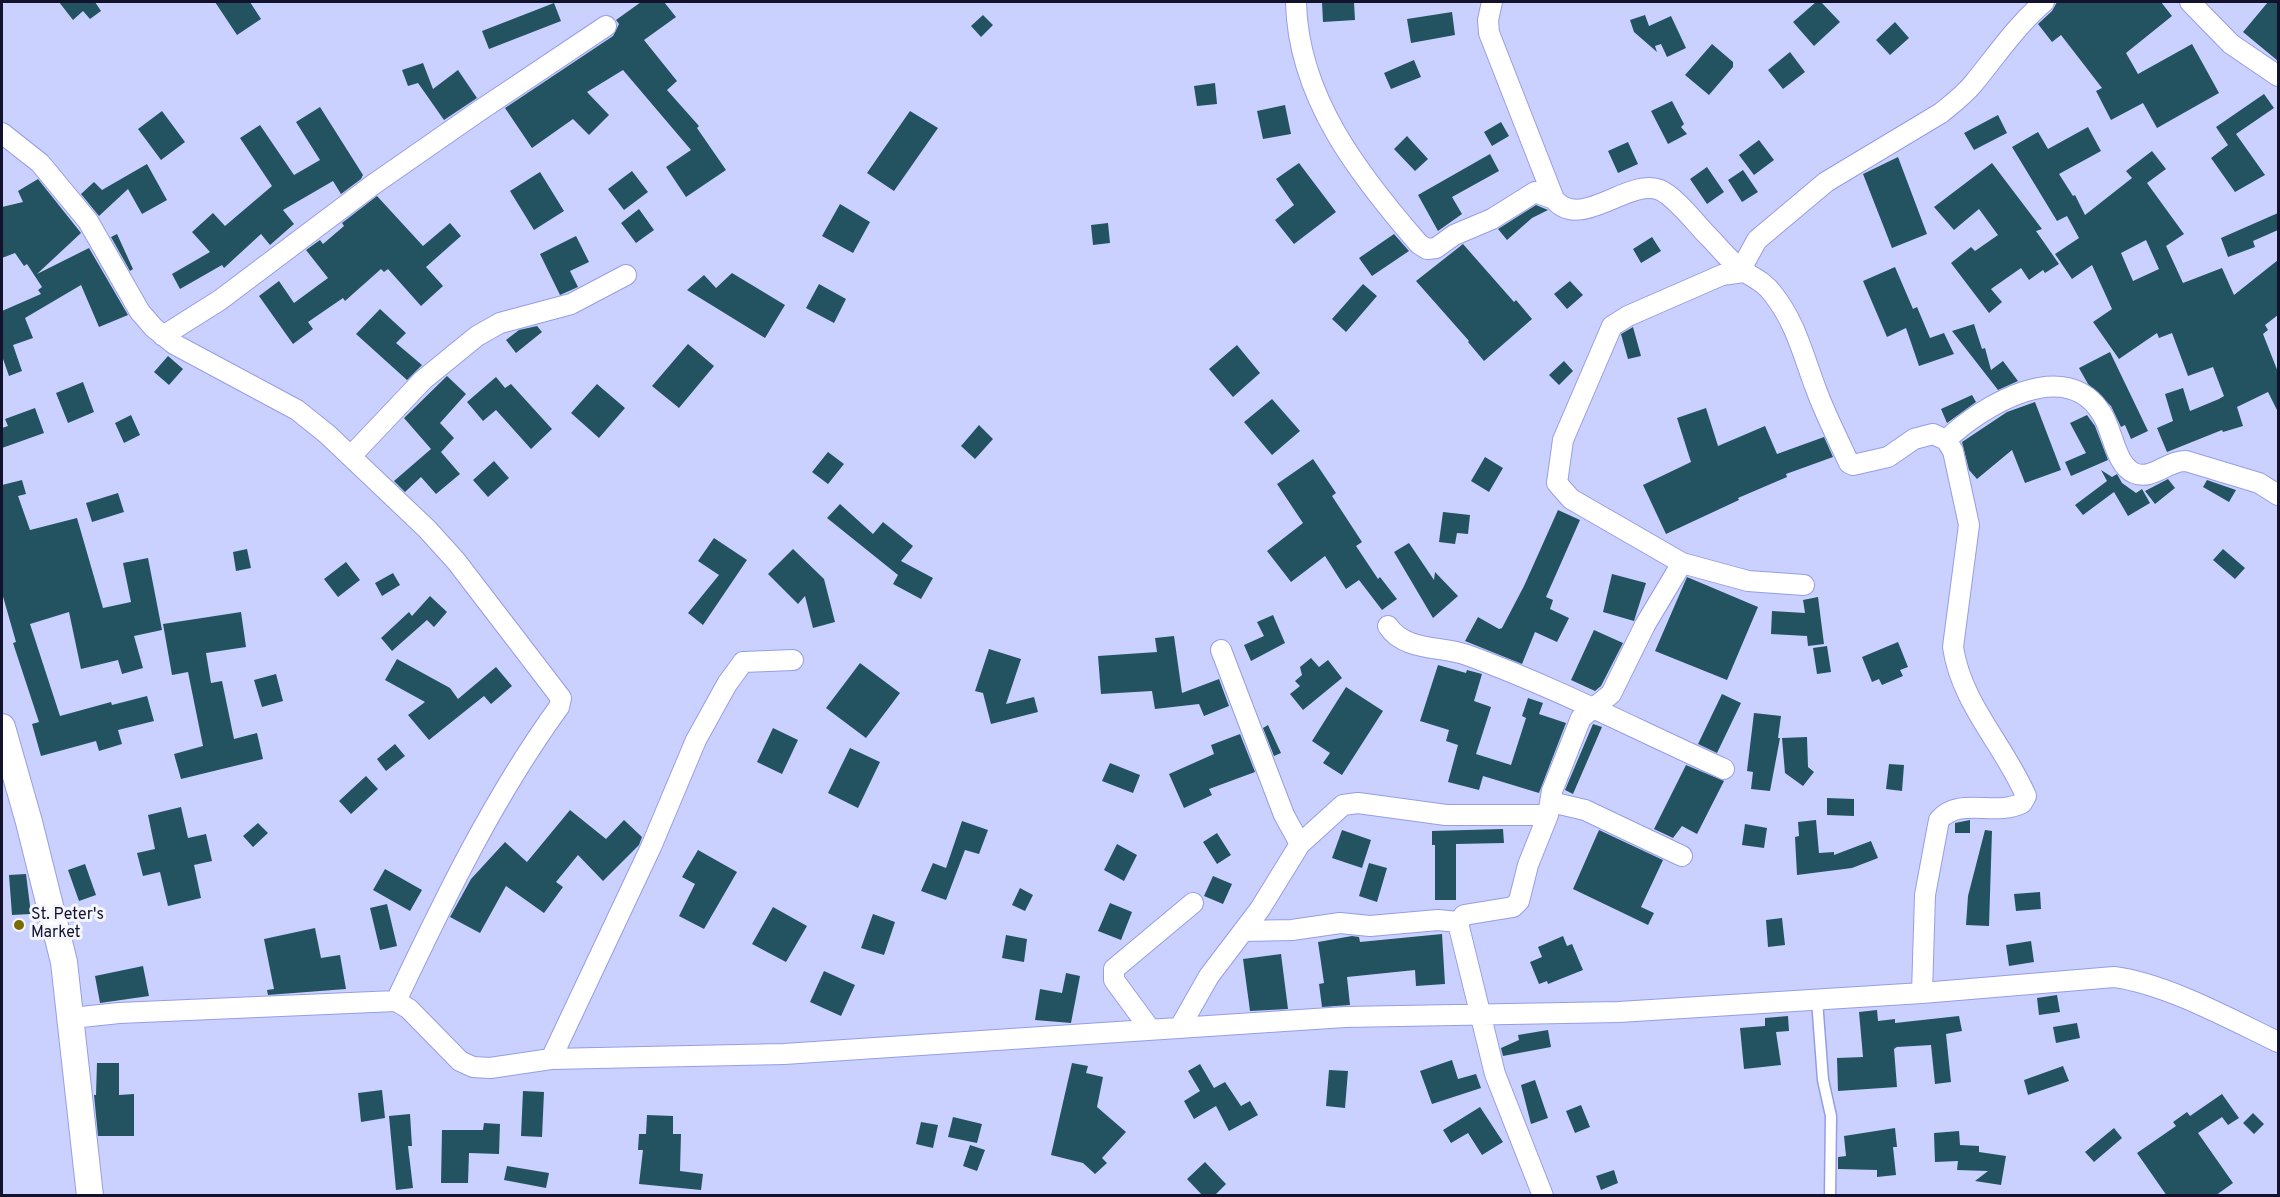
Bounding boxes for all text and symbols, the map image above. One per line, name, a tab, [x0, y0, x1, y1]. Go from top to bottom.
place label: St. Peter's Market	[31, 906, 104, 944]
marker: St. Peter's Market	[12, 918, 26, 932]

